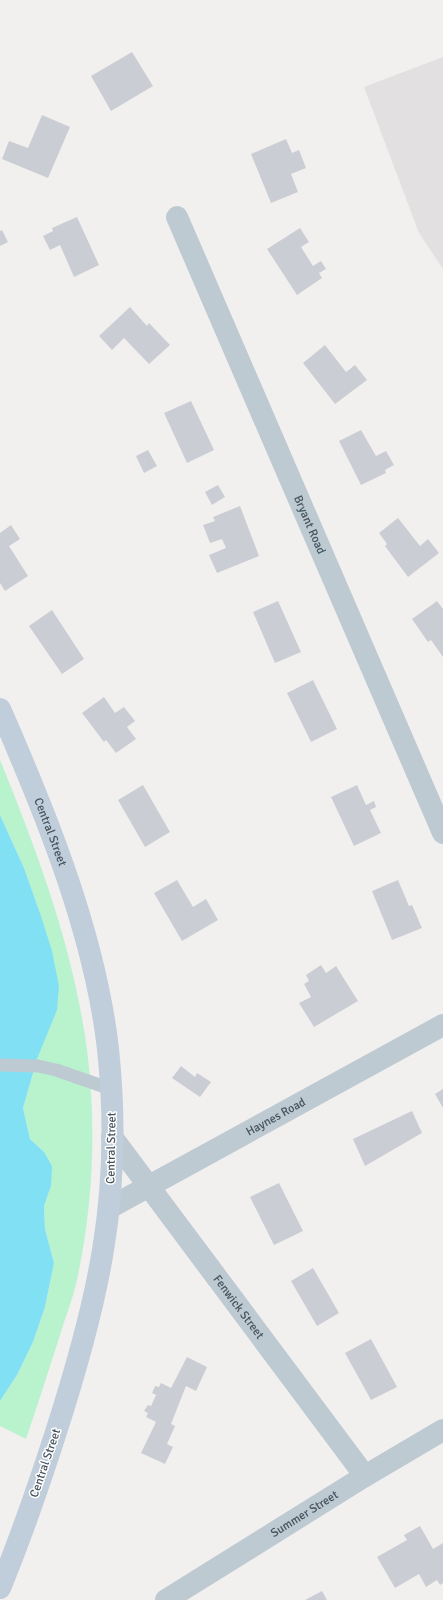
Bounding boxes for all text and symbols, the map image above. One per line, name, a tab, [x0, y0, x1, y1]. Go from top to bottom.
street label: Bryant Road	[290, 493, 329, 556]
street label: Central Street	[30, 796, 70, 868]
street label: Haynes Road	[243, 1095, 308, 1140]
street label: Central Street	[103, 1112, 120, 1184]
street label: Fenwick Street	[210, 1272, 267, 1342]
street label: Central Street	[27, 1427, 64, 1500]
street label: Summer Street	[268, 1488, 341, 1541]

